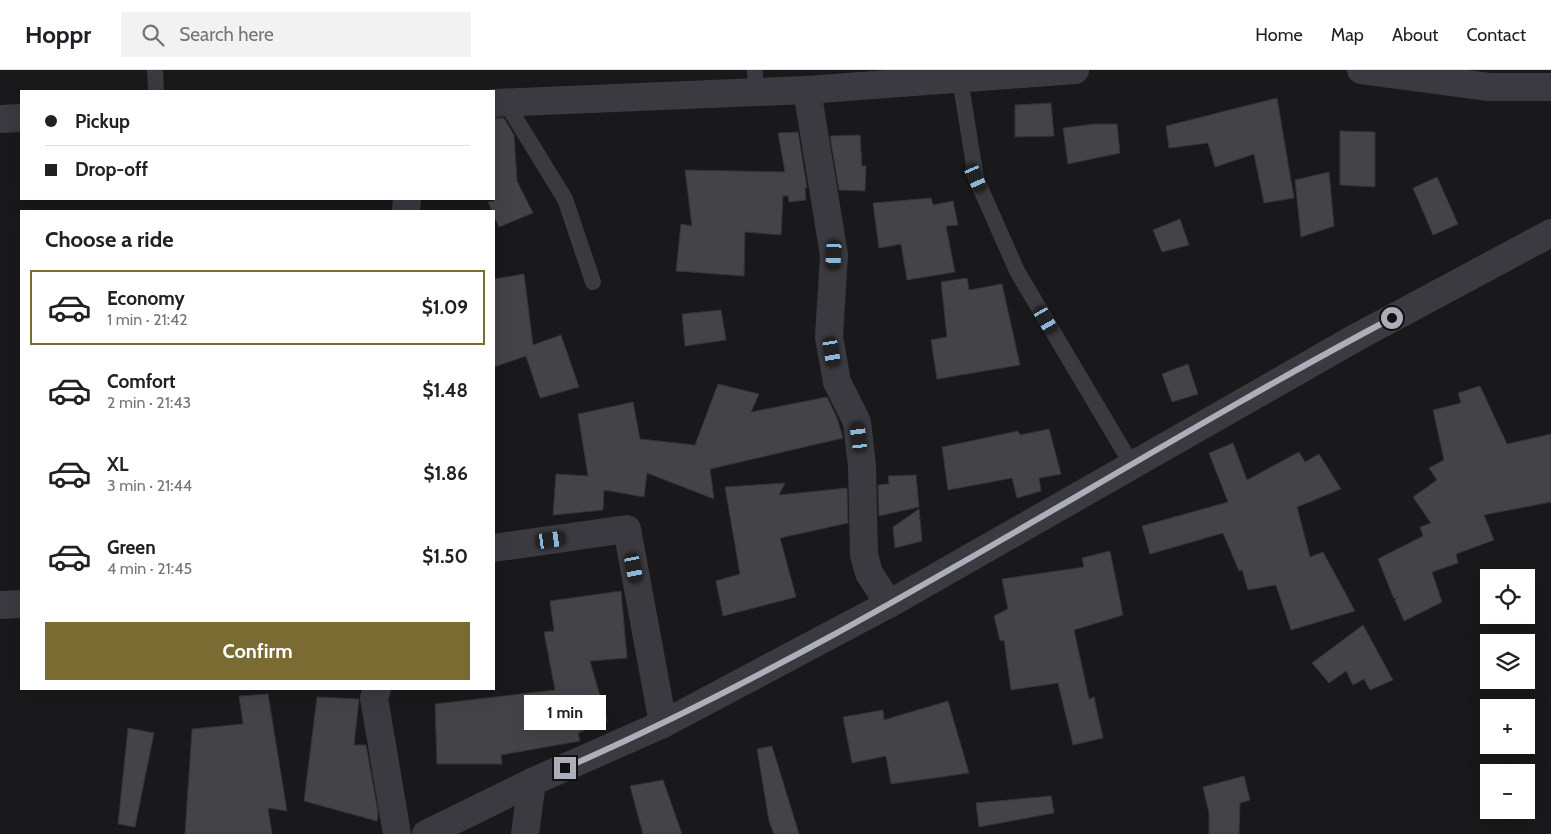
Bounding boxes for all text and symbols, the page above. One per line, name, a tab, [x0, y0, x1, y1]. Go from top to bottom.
search box	[121, 12, 471, 57]
text: Hoppr	[25, 20, 91, 49]
icon: search	[139, 21, 167, 49]
text: Search here	[179, 23, 274, 46]
text: Home	[1255, 24, 1303, 46]
text: Map	[1331, 24, 1364, 46]
text: About	[1392, 24, 1438, 46]
text: Contact	[1466, 24, 1526, 46]
text: Pickup	[75, 110, 130, 133]
text: Drop-off	[75, 158, 148, 181]
car	[963, 161, 988, 195]
text: Choose a ride	[45, 226, 174, 253]
car	[825, 240, 842, 270]
icon: car	[47, 285, 92, 330]
text: Economy	[107, 287, 185, 310]
text: $1.09	[422, 296, 468, 319]
car	[1032, 303, 1059, 337]
route start	[1381, 307, 1403, 329]
text: 1 min · 21:42	[107, 310, 188, 329]
car	[822, 336, 841, 368]
icon: car	[47, 368, 92, 413]
text: Comfort	[107, 370, 176, 393]
text: $1.48	[422, 379, 468, 402]
text: 2 min · 21:43	[107, 393, 191, 412]
car	[849, 421, 868, 453]
icon: car	[47, 451, 92, 496]
text: XL	[107, 453, 128, 476]
text: $1.86	[424, 462, 468, 485]
text: 3 min · 21:44	[107, 476, 192, 495]
car	[535, 530, 566, 550]
icon: car	[47, 534, 92, 579]
text: Green	[107, 536, 156, 559]
text: $1.50	[422, 545, 468, 568]
car	[623, 552, 644, 584]
text: 4 min · 21:45	[107, 559, 192, 578]
map controls	[1480, 569, 1535, 819]
button: locate	[1480, 569, 1535, 624]
button: Confirm	[45, 622, 470, 680]
button: layers	[1480, 634, 1535, 689]
callout: 1 min	[524, 696, 606, 730]
button: +	[1480, 699, 1535, 754]
text: 1 min	[547, 703, 583, 722]
route end	[554, 757, 576, 779]
button: −	[1480, 764, 1535, 819]

